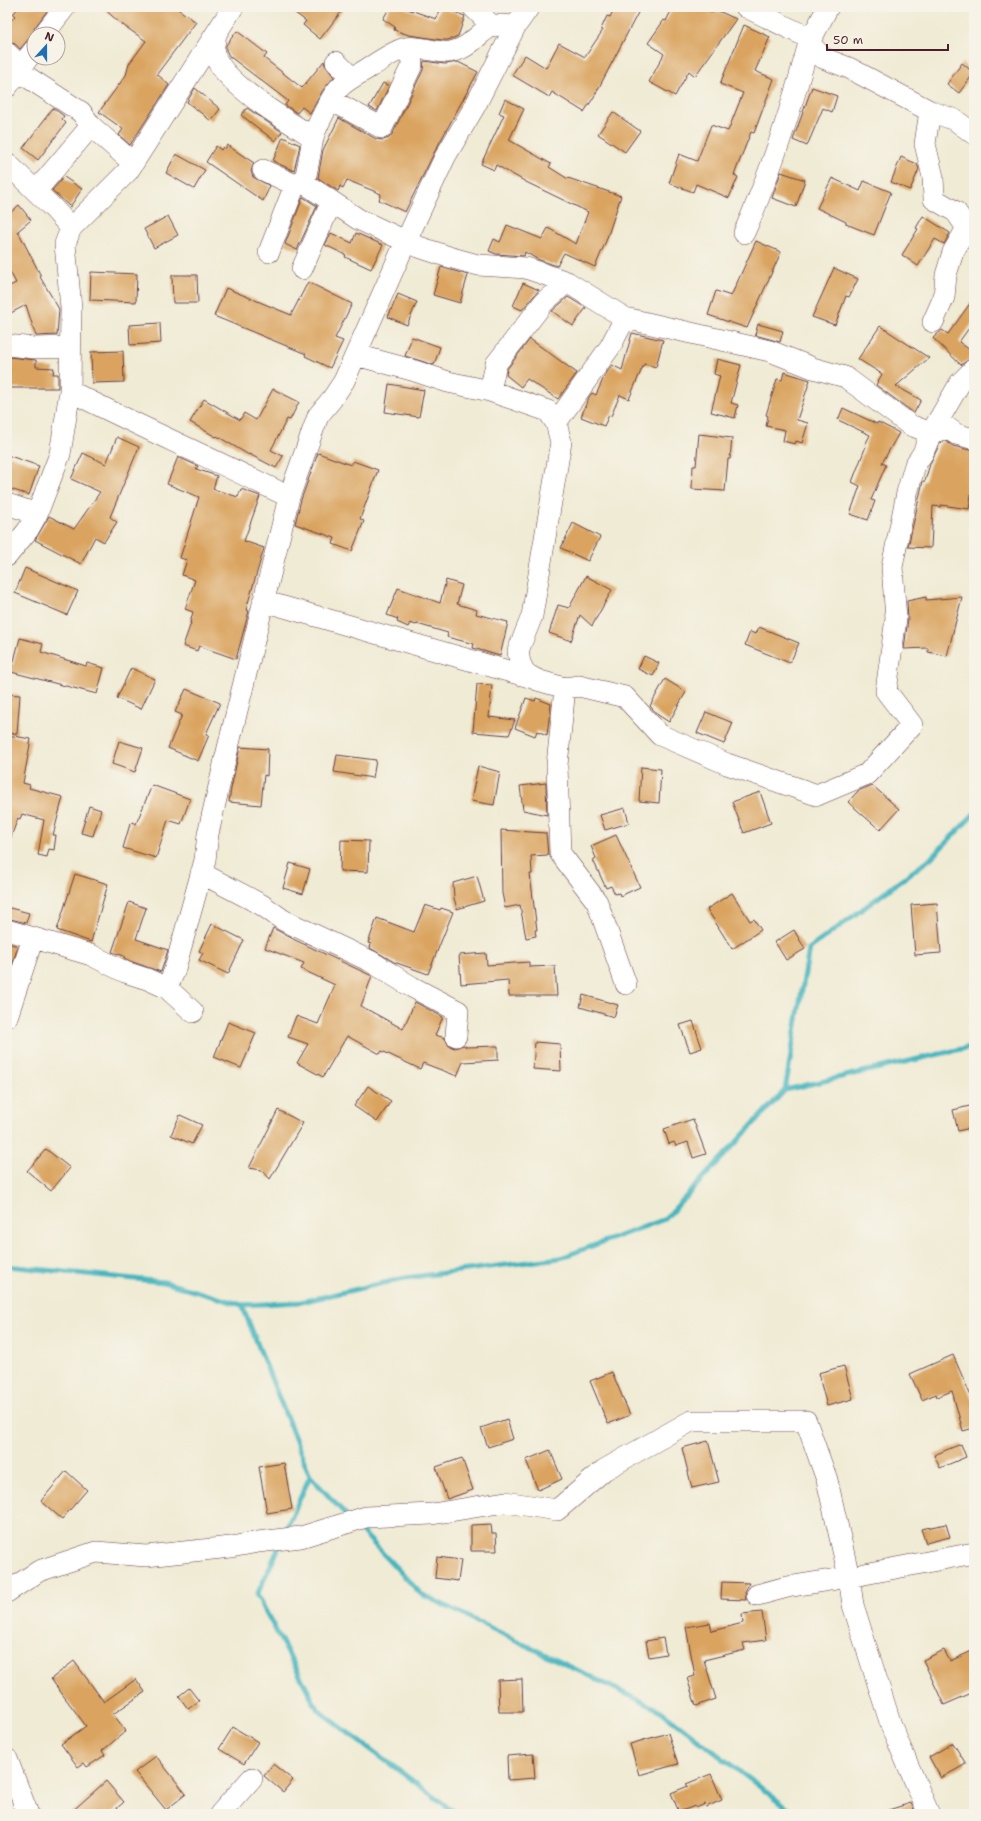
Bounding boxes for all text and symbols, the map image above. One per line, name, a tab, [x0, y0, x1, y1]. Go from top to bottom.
north arrow	[26, 26, 66, 66]
scale bar	[827, 26, 948, 52]
text: N	[43, 29, 56, 46]
text: 50 m	[833, 32, 863, 48]

